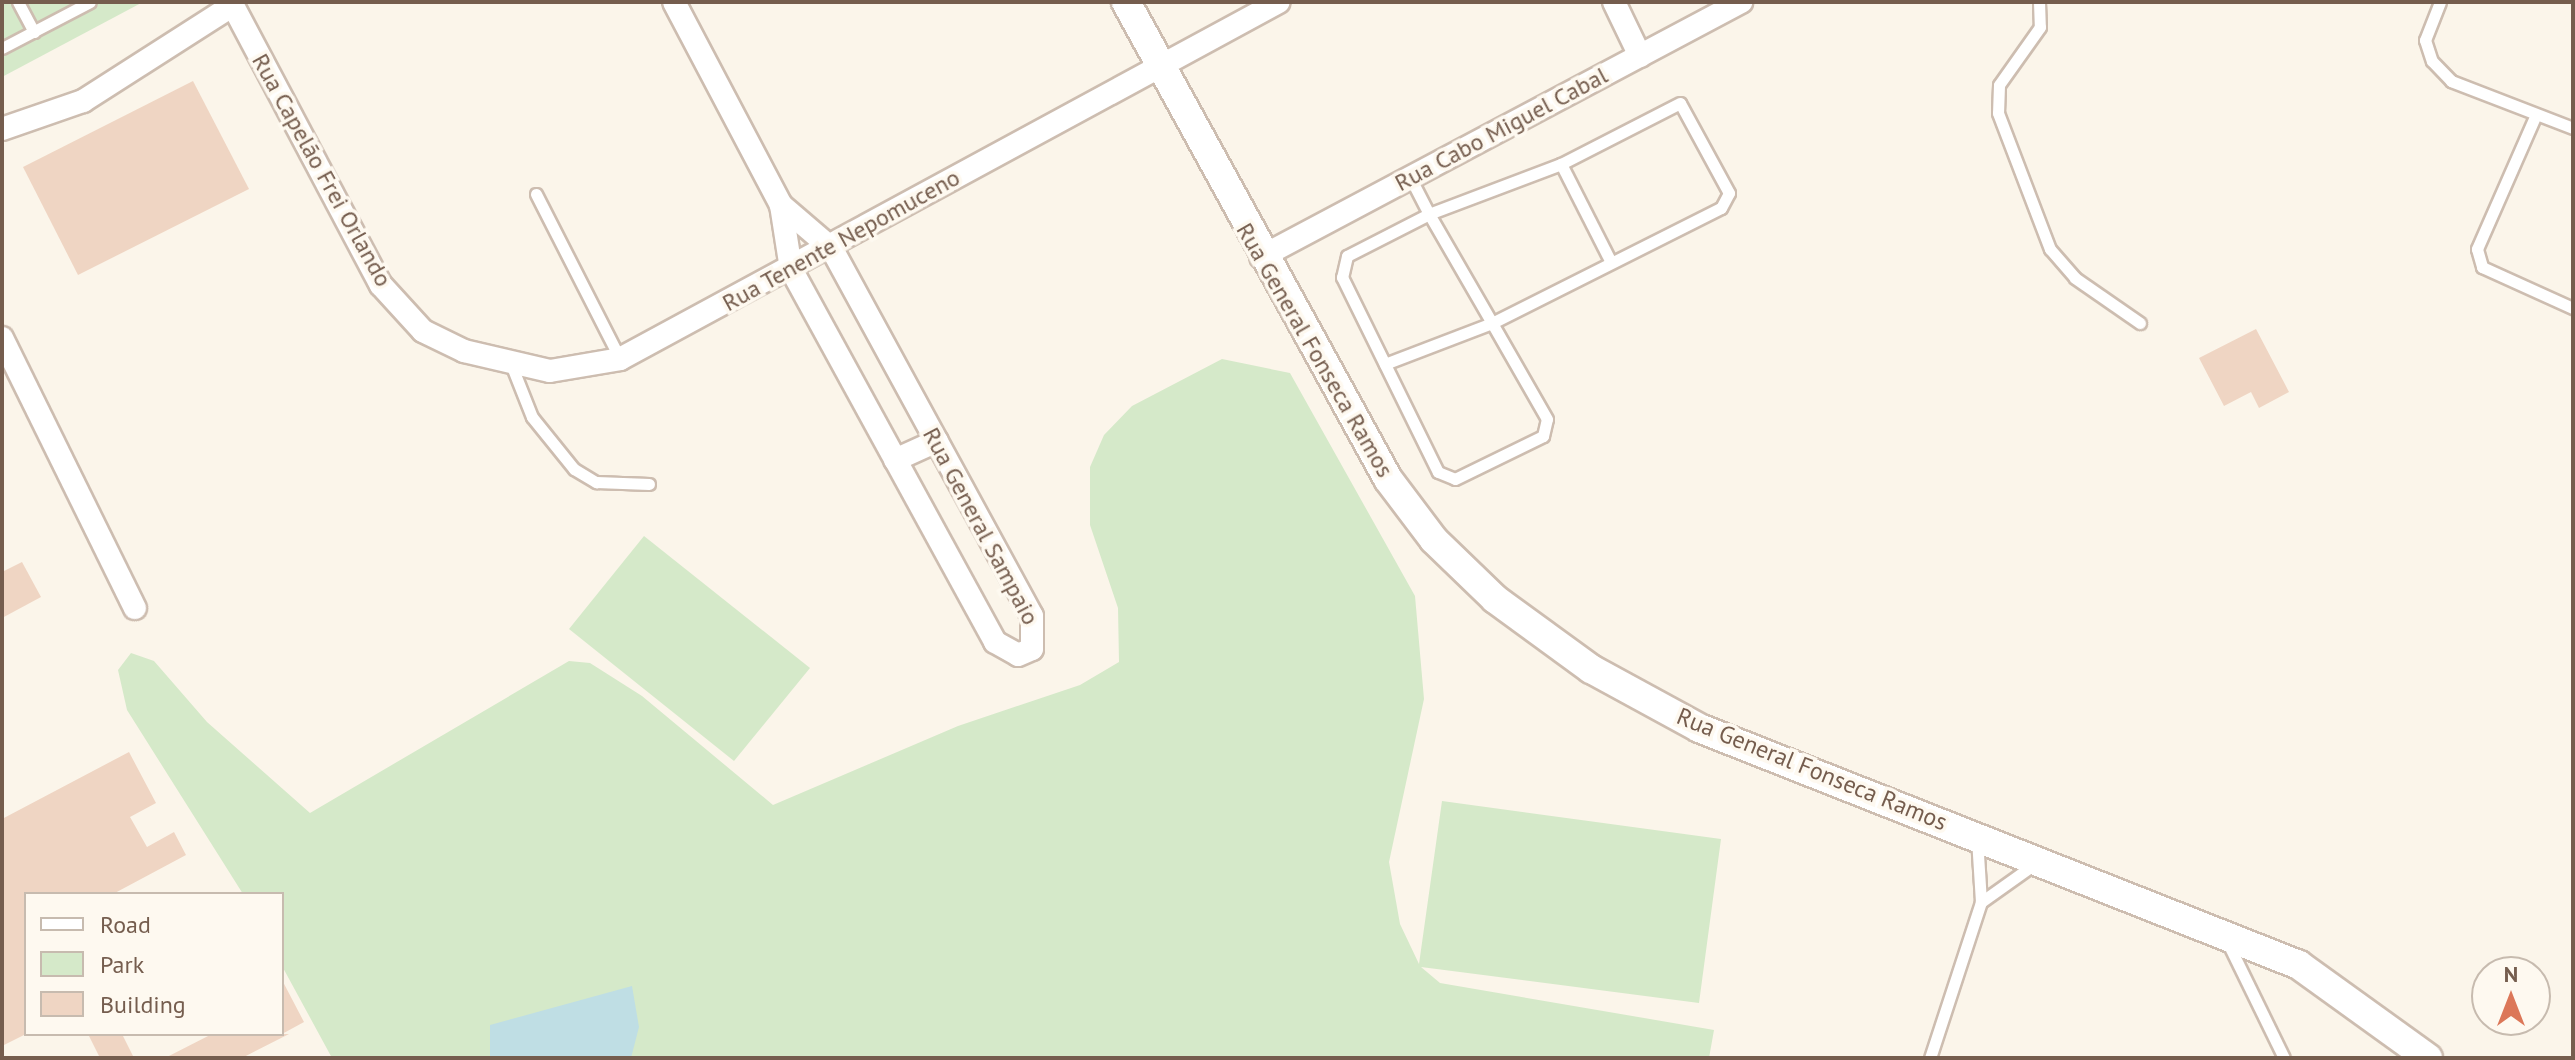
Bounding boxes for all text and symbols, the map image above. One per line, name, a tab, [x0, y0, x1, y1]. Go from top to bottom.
street label: Rua Capelão Frei Orlando	[246, 49, 398, 291]
street label: Rua Cabo Miguel Cabal	[1390, 61, 1612, 197]
street label: Rua Tenente Nepomuceno	[717, 163, 965, 317]
street label: Rua General Fonseca Ramos	[1230, 218, 1400, 482]
street label: Rua General Sampaio	[917, 422, 1045, 630]
street label: Rua General Fonseca Ramos	[1673, 702, 1951, 836]
legend	[24, 892, 284, 1036]
text: Road	[100, 909, 151, 940]
text: Park	[100, 949, 144, 980]
north arrow	[2471, 956, 2551, 1036]
text: N	[2504, 960, 2518, 988]
text: Building	[100, 989, 186, 1020]

